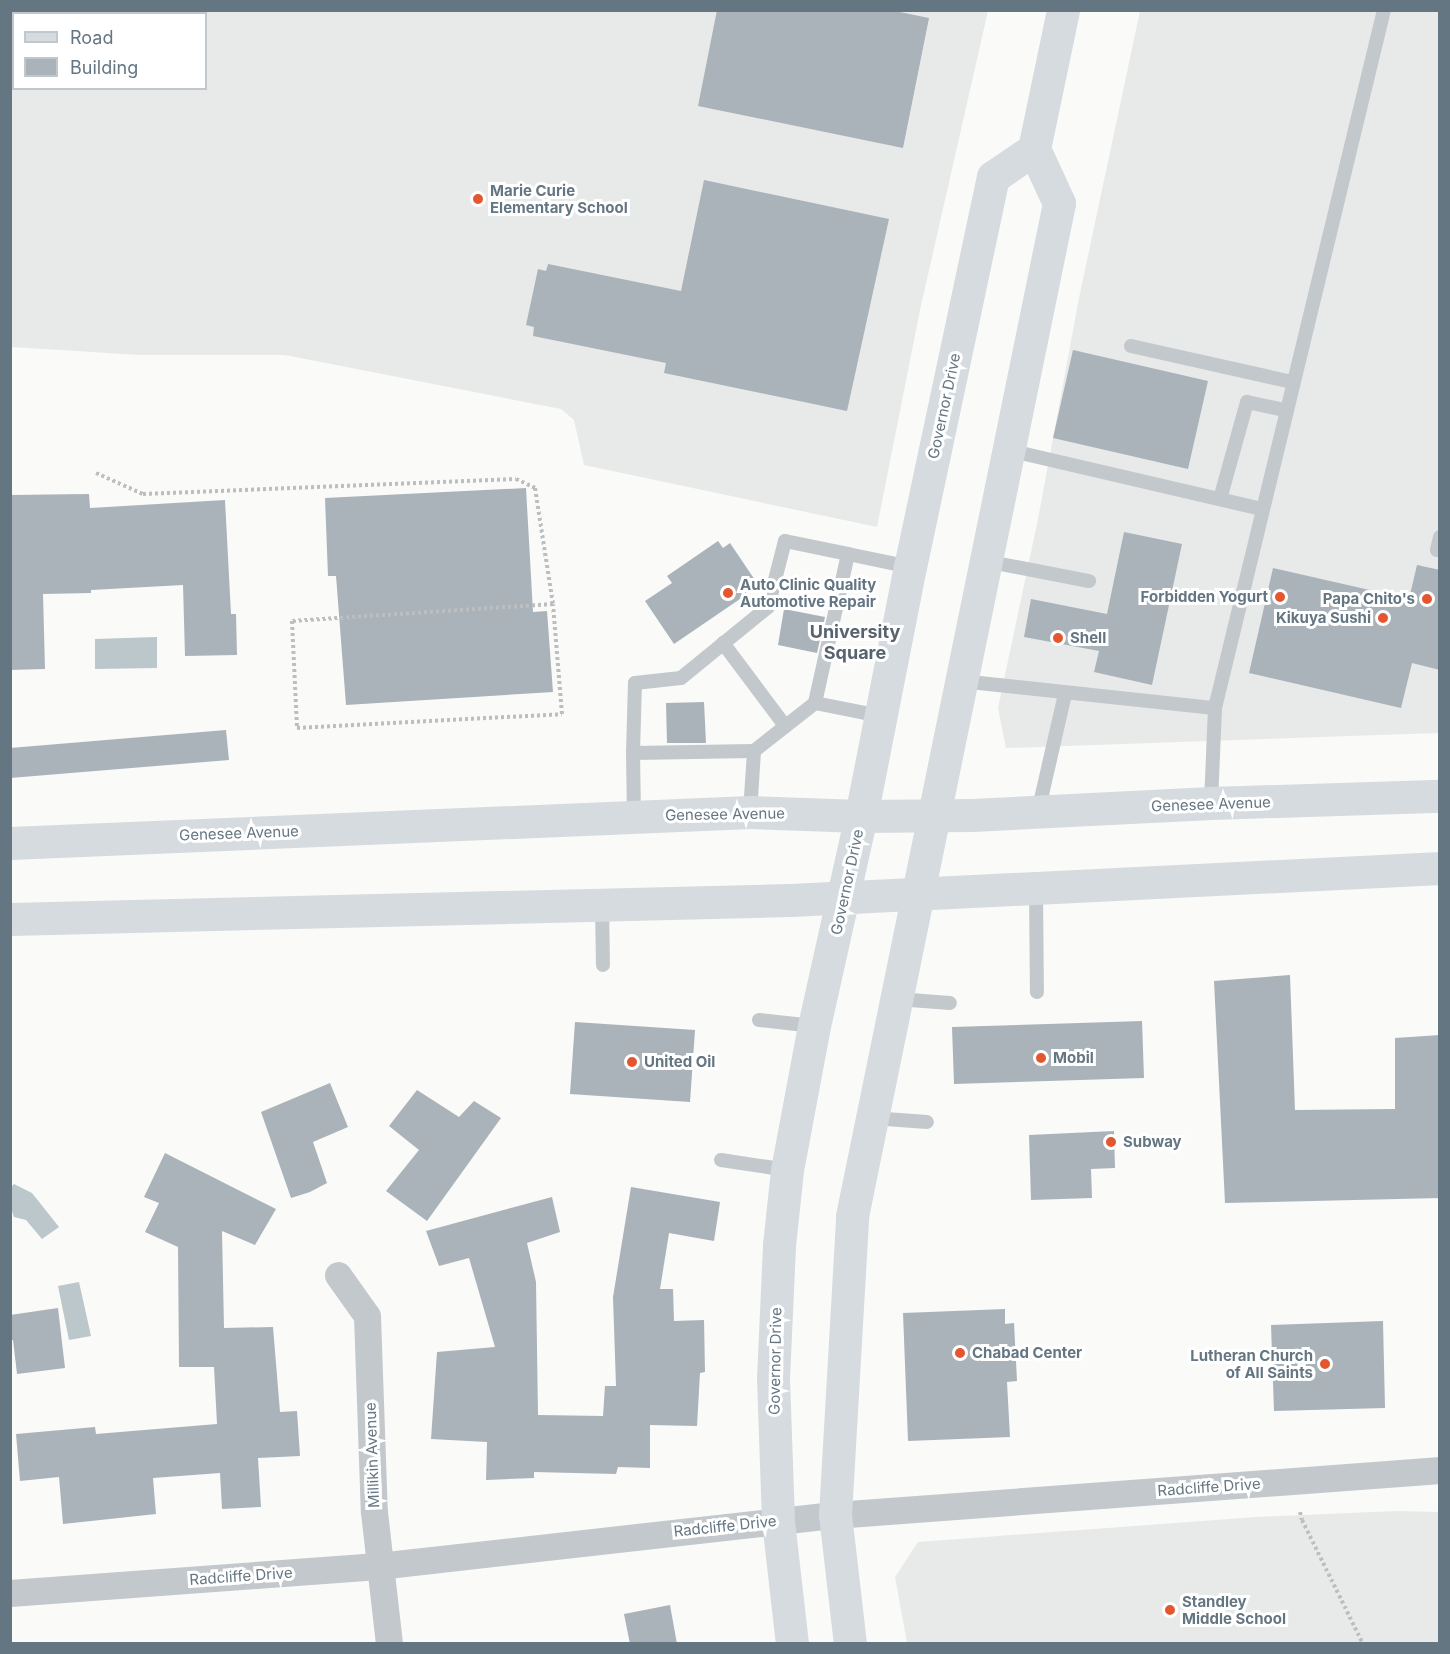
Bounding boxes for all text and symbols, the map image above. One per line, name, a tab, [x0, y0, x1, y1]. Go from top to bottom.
legend	[12, 12, 207, 90]
text: Road	[70, 27, 113, 48]
text: Building	[70, 57, 138, 78]
place label: Marie Curie Elementary School	[490, 181, 628, 216]
marker: Marie Curie Elementary School	[471, 192, 485, 206]
street label: Governor Drive	[924, 352, 964, 460]
place label: Auto Clinic Quality Automotive Repair	[740, 575, 876, 610]
marker: Auto Clinic Quality Automotive Repair	[721, 586, 735, 600]
place label: Forbidden Yogurt	[1141, 588, 1268, 606]
marker: Forbidden Yogurt	[1273, 590, 1287, 604]
place label: Papa Chito's	[1323, 590, 1415, 608]
marker: Papa Chito's	[1420, 592, 1434, 606]
place label: Kikuya Sushi	[1276, 609, 1371, 627]
marker: Kikuya Sushi	[1376, 611, 1390, 625]
district label: University Square	[810, 622, 900, 664]
place label: Shell	[1070, 629, 1106, 647]
marker: Shell	[1051, 631, 1065, 645]
street label: Genesee Avenue	[1151, 793, 1271, 815]
street label: Genesee Avenue	[665, 804, 785, 824]
street label: Genesee Avenue	[179, 822, 299, 844]
street label: Governor Drive	[827, 828, 867, 936]
place label: Mobil	[1053, 1049, 1094, 1067]
marker: Mobil	[1034, 1051, 1048, 1065]
place label: United Oil	[644, 1053, 715, 1071]
marker: United Oil	[625, 1055, 639, 1069]
place label: Subway	[1123, 1133, 1182, 1151]
marker: Subway	[1104, 1135, 1118, 1149]
street label: Governor Drive	[765, 1307, 785, 1415]
place label: Chabad Center	[972, 1344, 1082, 1362]
marker: Chabad Center	[953, 1346, 967, 1360]
place label: Lutheran Church of All Saints	[1190, 1346, 1313, 1381]
marker: Lutheran Church of All Saints	[1318, 1357, 1332, 1371]
street label: Millikin Avenue	[361, 1402, 383, 1508]
street label: Radcliffe Drive	[1157, 1474, 1261, 1500]
street label: Radcliffe Drive	[673, 1512, 777, 1540]
street label: Radcliffe Drive	[189, 1563, 293, 1589]
place label: Standley Middle School	[1182, 1592, 1286, 1627]
marker: Standley Middle School	[1163, 1603, 1177, 1617]

